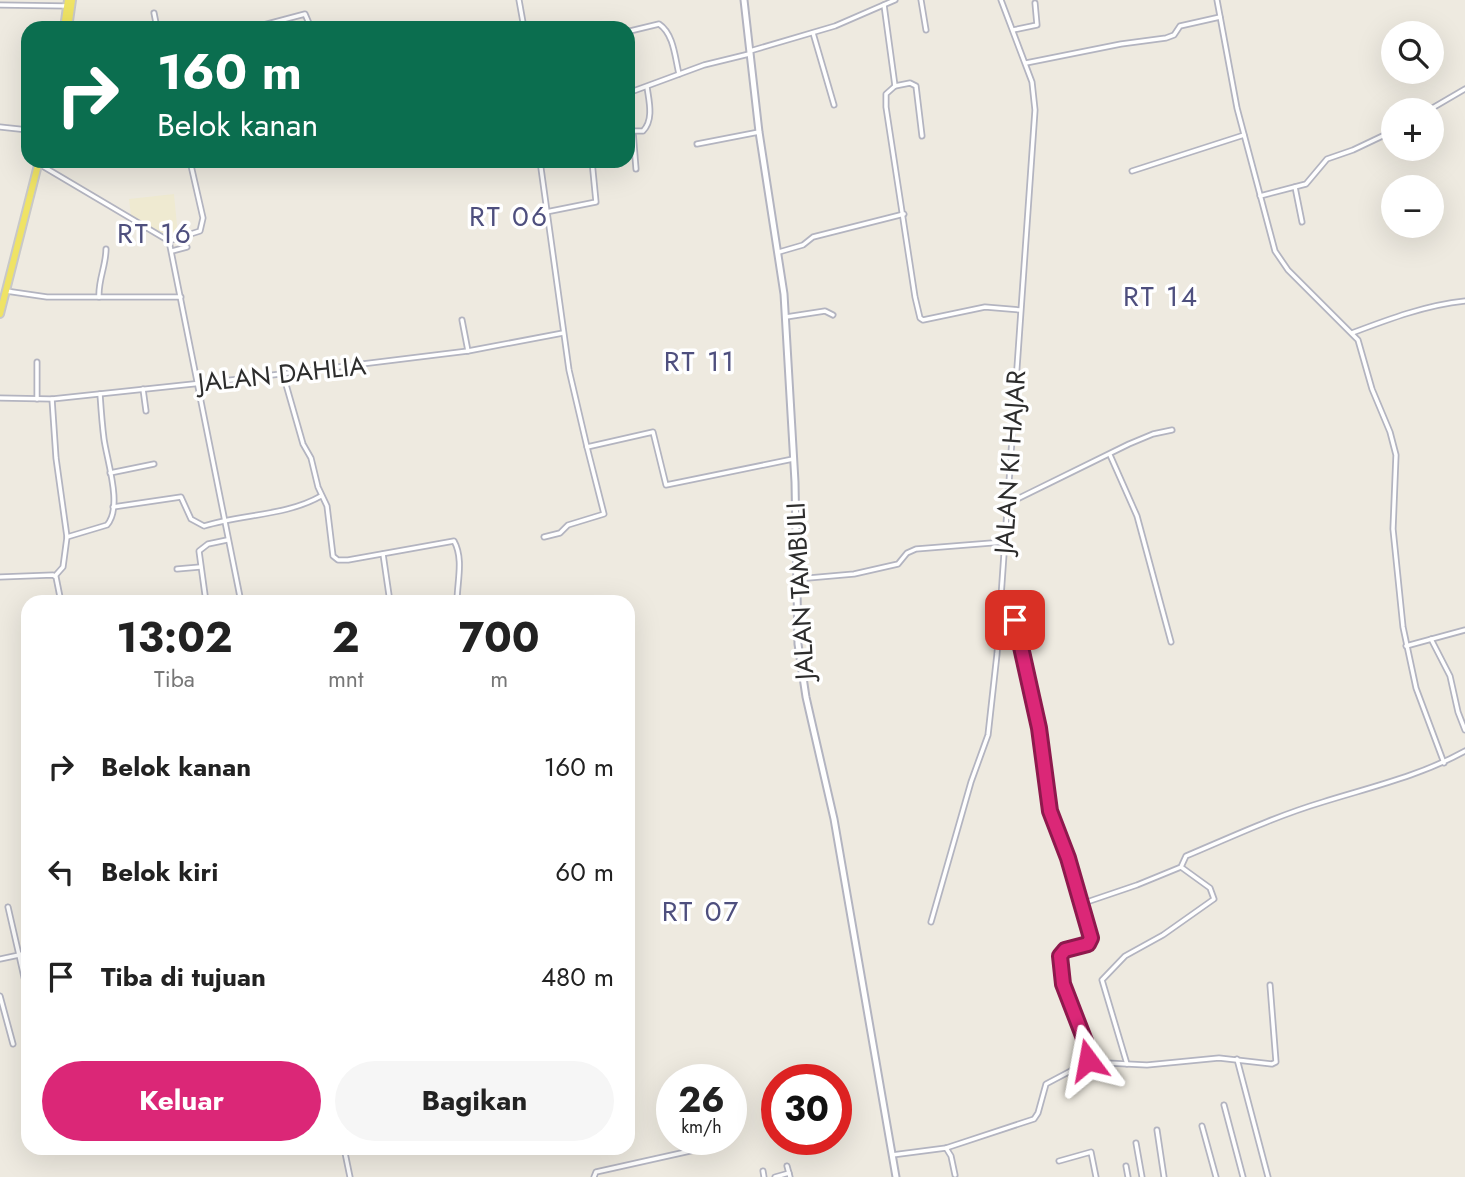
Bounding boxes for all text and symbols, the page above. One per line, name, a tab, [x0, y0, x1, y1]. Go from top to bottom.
map controls	[1381, 21, 1444, 238]
button: search	[1381, 21, 1444, 84]
text: 160 m	[157, 37, 302, 107]
icon: right	[42, 49, 133, 140]
button: +	[1381, 98, 1444, 161]
text: Belok kanan	[157, 102, 318, 148]
button: −	[1381, 175, 1444, 238]
district label: RT 06	[469, 196, 549, 237]
district label: RT 16	[117, 213, 193, 254]
district label: RT 14	[1123, 276, 1199, 317]
district label: RT 11	[664, 341, 736, 382]
street label: JALAN DAHLIA	[193, 346, 369, 402]
street label: JALAN KI HAJAR	[984, 369, 1035, 558]
street label: JALAN TAMBULI	[776, 501, 824, 684]
pin	[985, 590, 1045, 650]
icon: arrive	[996, 601, 1034, 639]
text: 13:02	[116, 607, 233, 668]
text: 2	[332, 607, 359, 668]
text: 700	[459, 607, 540, 668]
text: Tiba	[154, 662, 195, 696]
text: mnt	[328, 662, 363, 696]
text: m	[490, 662, 508, 696]
icon: right	[42, 748, 80, 786]
text: Belok kanan	[101, 748, 251, 786]
text: 160 m	[544, 748, 614, 786]
icon: left	[42, 853, 80, 891]
text: Belok kiri	[101, 853, 218, 891]
text: 60 m	[555, 853, 614, 891]
district label: RT 07	[662, 891, 740, 932]
icon: arrive	[42, 958, 80, 996]
text: Tiba di tujuan	[101, 958, 266, 996]
text: 480 m	[541, 958, 614, 996]
position arrow	[1051, 1023, 1125, 1097]
button: Keluar	[42, 1061, 321, 1141]
button: Bagikan	[335, 1061, 614, 1141]
speed limit sign: 30	[761, 1064, 852, 1155]
text: 26	[678, 1075, 725, 1125]
text: km/h	[681, 1114, 722, 1140]

